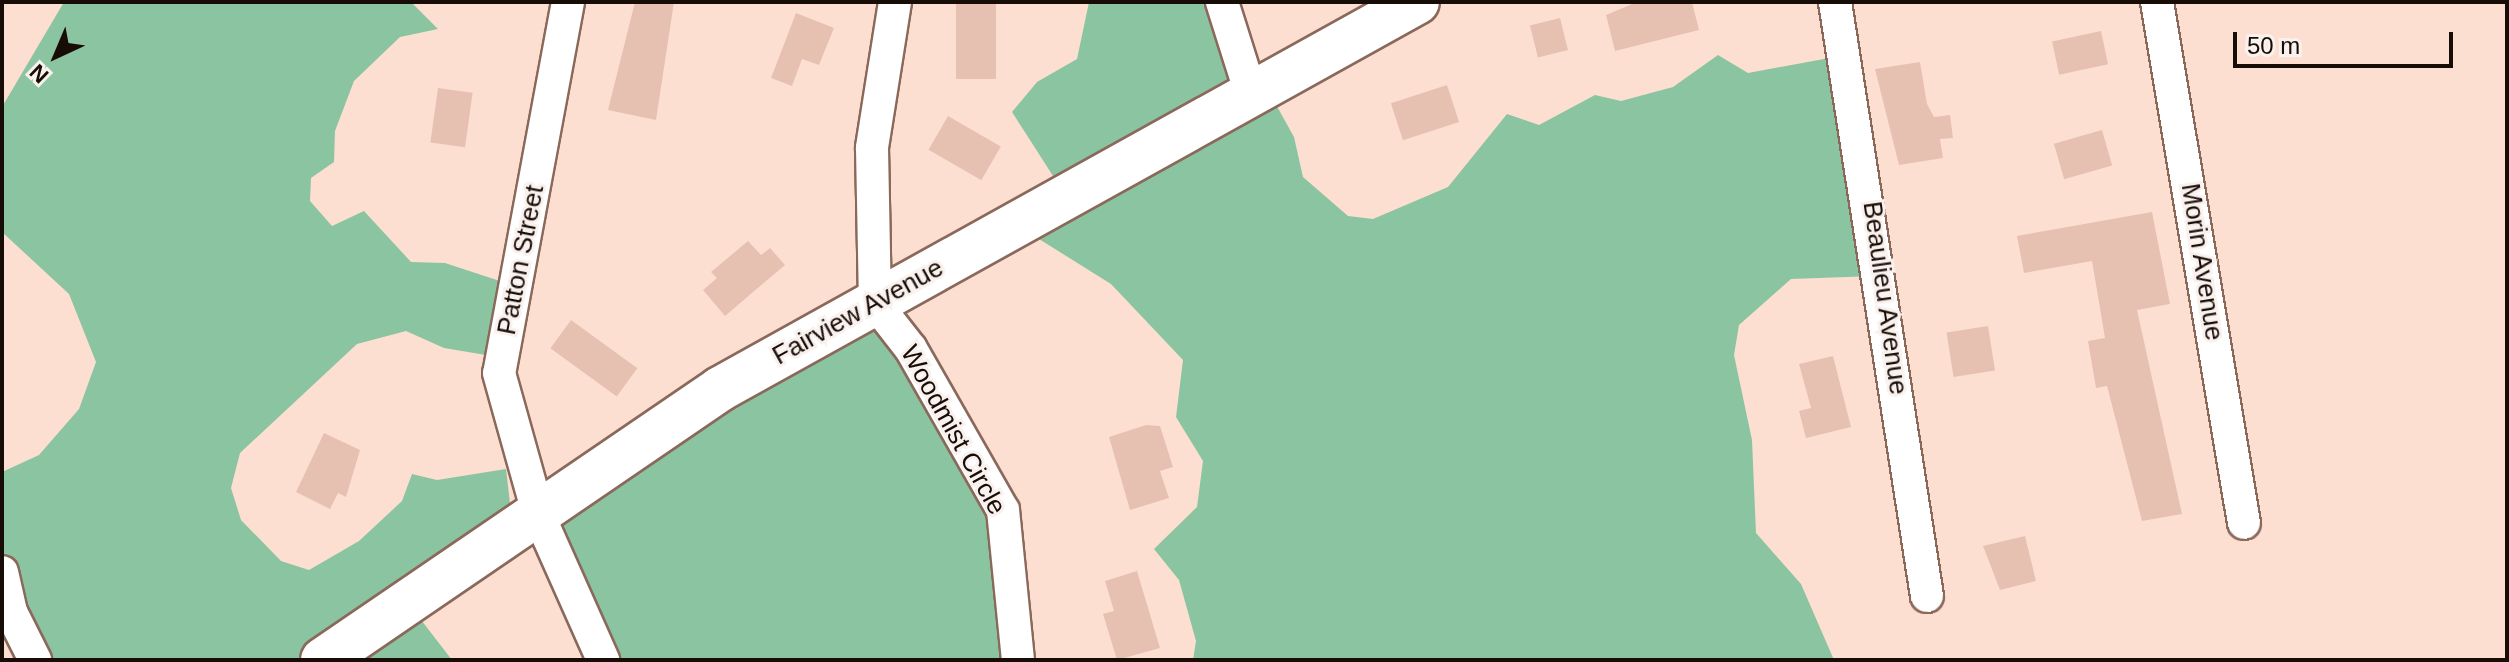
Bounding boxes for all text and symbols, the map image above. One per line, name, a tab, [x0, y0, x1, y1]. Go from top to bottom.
north arrow	[16, 16, 96, 96]
scale bar	[2237, 16, 2457, 66]
text: 50 m	[2247, 32, 2300, 59]
text: N	[25, 59, 53, 88]
street label: Morin Avenue	[2174, 181, 2230, 343]
street label: Patton Street	[491, 183, 551, 337]
street label: Beaulieu Avenue	[1856, 199, 1914, 397]
street label: Fairview Avenue	[767, 252, 949, 372]
street label: Woodmist Circle	[894, 340, 1012, 520]

